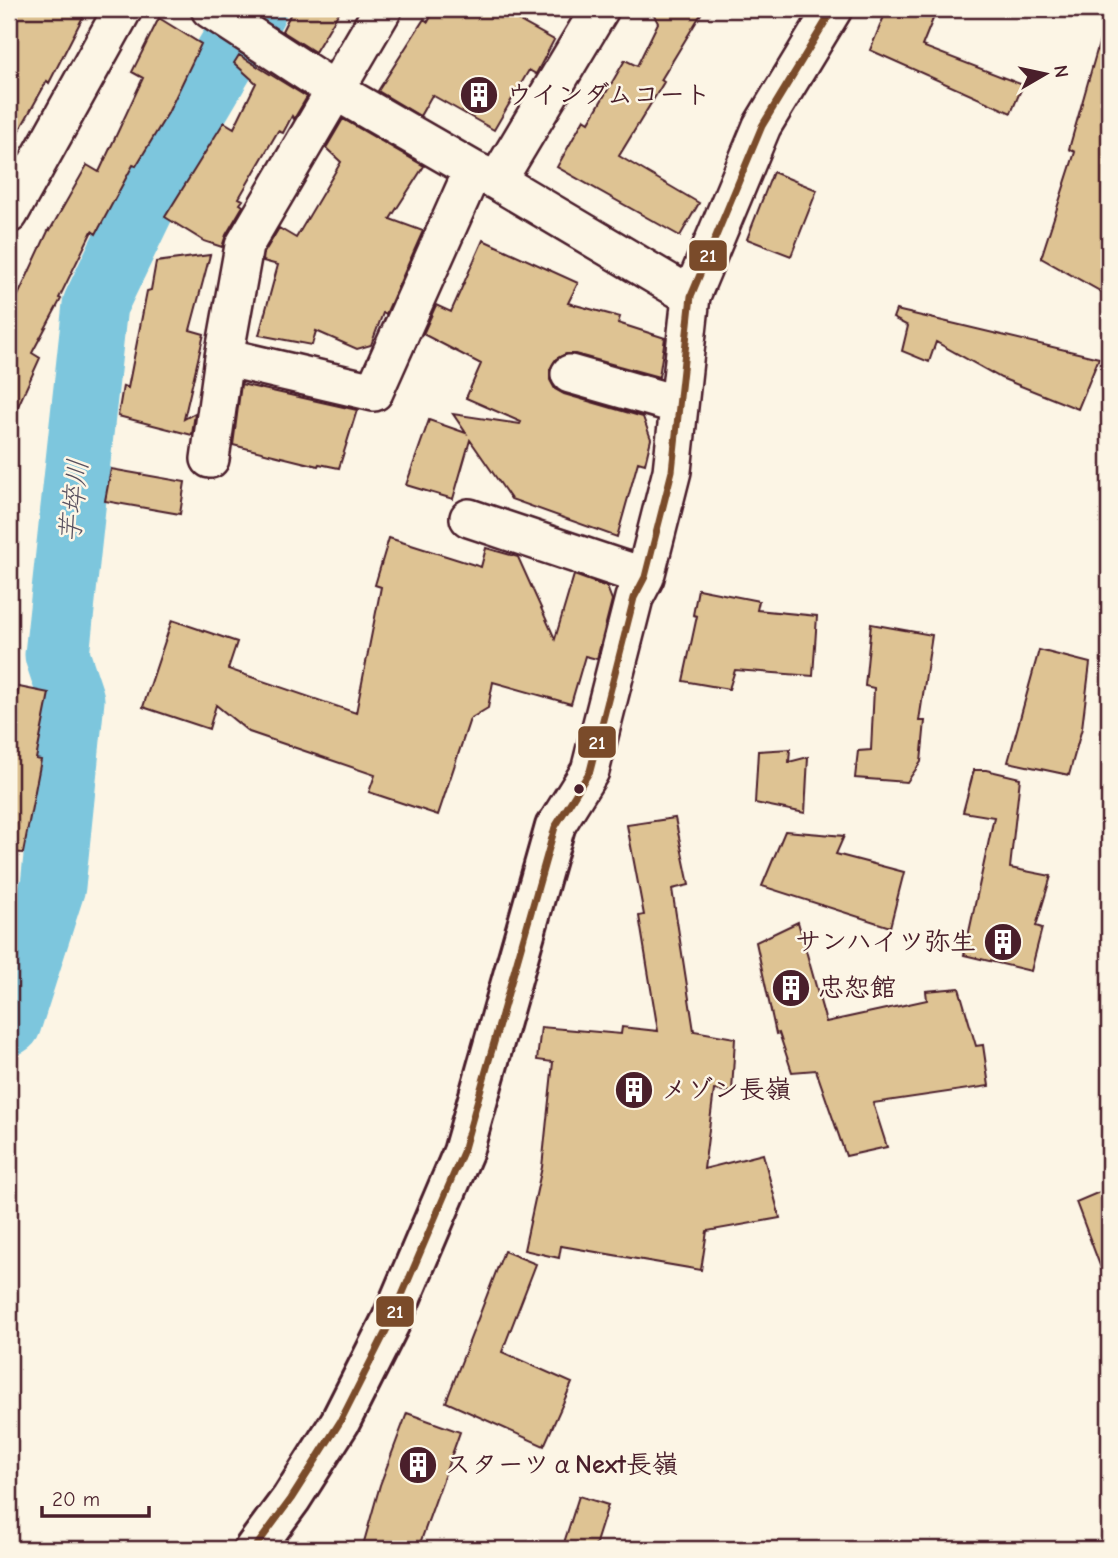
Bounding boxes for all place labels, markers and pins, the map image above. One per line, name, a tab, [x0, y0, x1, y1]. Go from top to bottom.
building icon: ウインダムコート	[458, 74, 500, 116]
place label: ウインダムコート	[506, 80, 711, 110]
unlabelled marker	[572, 782, 586, 796]
building icon: サンハイツ弥生	[982, 921, 1024, 963]
place label: サンハイツ弥生	[795, 927, 976, 957]
building icon: 忠恕館	[770, 967, 812, 1009]
place label: 忠恕館	[818, 973, 896, 1003]
building icon: メゾン長嶺	[613, 1069, 655, 1111]
place label: メゾン長嶺	[661, 1075, 791, 1105]
building icon: スターツαNext長嶺	[397, 1444, 439, 1486]
place label: スターツαNext長嶺	[445, 1450, 678, 1480]

